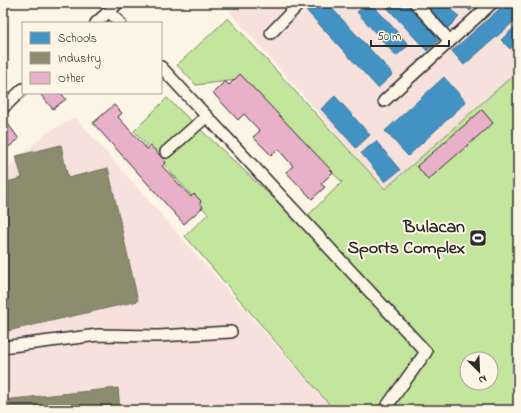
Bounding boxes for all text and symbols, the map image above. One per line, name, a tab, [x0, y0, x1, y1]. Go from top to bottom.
legend	[22, 22, 162, 94]
scale bar	[371, 22, 449, 48]
text: 50 m	[377, 28, 401, 46]
text: Schools	[58, 30, 97, 48]
text: Industry	[58, 50, 101, 69]
text: Other	[58, 70, 85, 88]
place label: Bulacan Sports Complex	[347, 215, 465, 262]
sports icon: Bulacan Sports Complex	[468, 228, 488, 248]
north arrow	[459, 351, 499, 391]
text: N	[476, 370, 489, 388]

